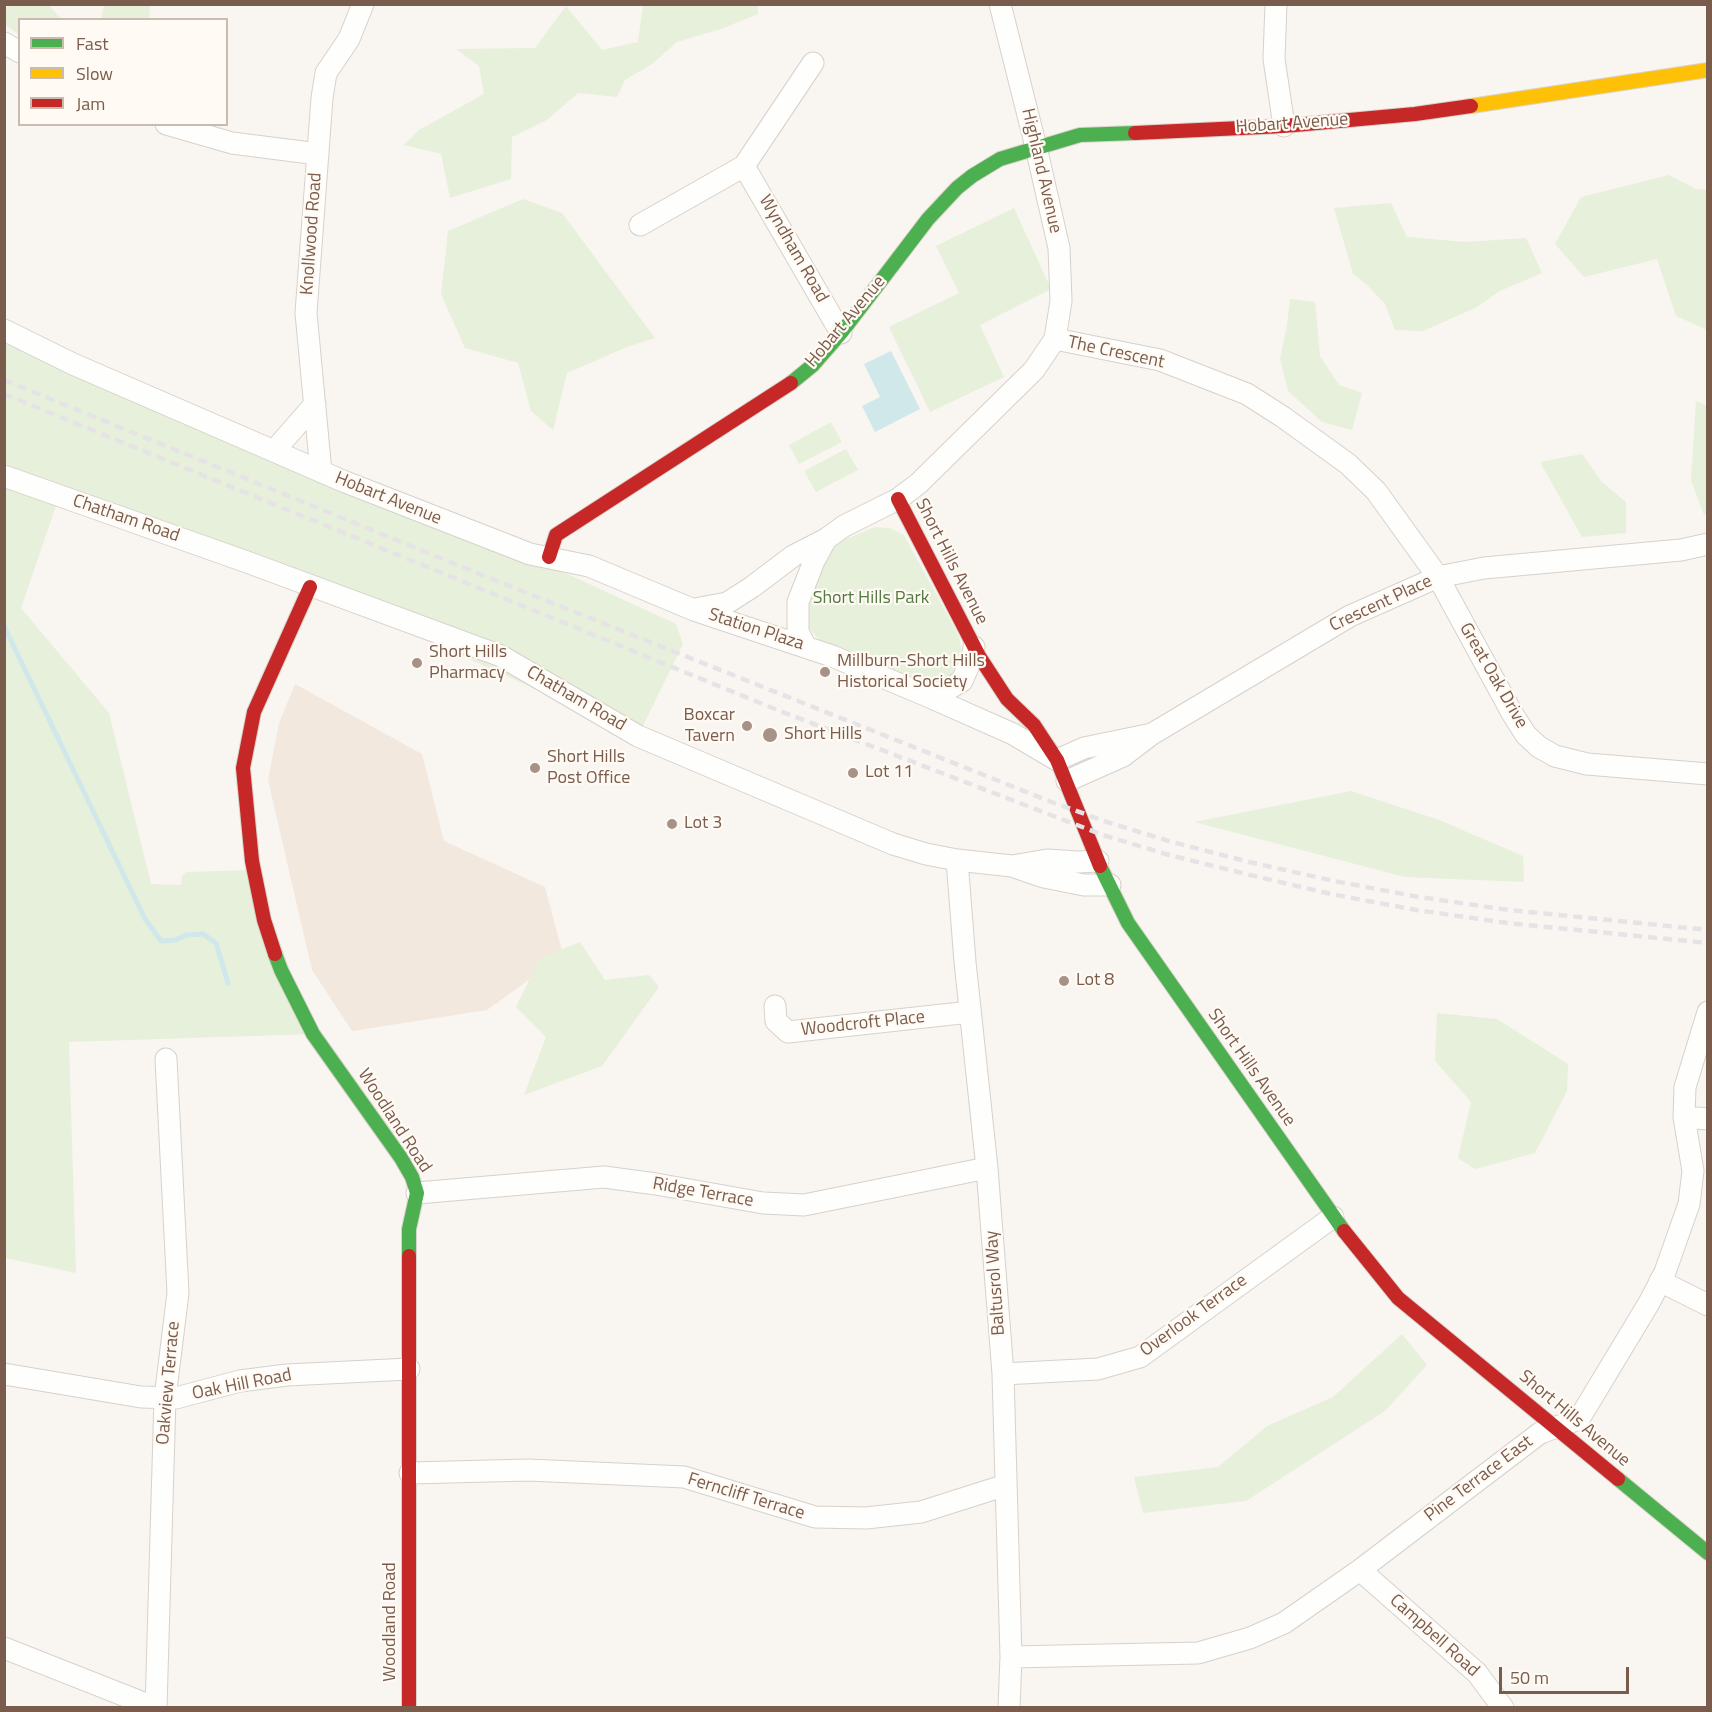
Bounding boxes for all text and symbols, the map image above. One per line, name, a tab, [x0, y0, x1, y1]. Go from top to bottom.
legend	[18, 18, 228, 126]
text: Fast	[76, 30, 109, 57]
text: Slow	[76, 60, 113, 87]
text: Jam	[76, 90, 105, 117]
street label: Highland Avenue	[1016, 106, 1066, 236]
street label: Hobart Avenue	[1235, 109, 1349, 139]
street label: Knollwood Road	[297, 172, 327, 296]
street label: Wyndham Road	[754, 191, 832, 307]
street label: Hobart Avenue	[801, 272, 891, 372]
street label: The Crescent	[1066, 332, 1166, 374]
street label: Hobart Avenue	[332, 468, 444, 530]
street label: Chatham Road	[70, 491, 182, 547]
street label: Short Hills Avenue	[910, 495, 992, 629]
street label: Crescent Place	[1326, 571, 1436, 637]
park label: Short Hills Park	[813, 588, 929, 610]
street label: Station Plaza	[705, 604, 807, 656]
street label: Great Oak Drive	[1454, 619, 1532, 733]
place label: Short Hills Pharmacy	[429, 642, 507, 684]
place label: Millburn-Short Hills Historical Society	[837, 651, 985, 694]
marker: Short Hills Pharmacy	[410, 656, 424, 670]
street label: Chatham Road	[522, 662, 630, 736]
marker: Millburn-Short Hills Historical Society	[818, 665, 832, 679]
place label: Boxcar Tavern	[684, 705, 735, 748]
marker: Boxcar Tavern	[740, 719, 754, 733]
place label: Short Hills	[784, 724, 862, 746]
marker: Short Hills	[761, 726, 779, 744]
place label: Short Hills Post Office	[547, 747, 630, 789]
marker: Short Hills Post Office	[528, 761, 542, 775]
place label: Lot 11	[865, 762, 913, 784]
marker: Lot 11	[846, 766, 860, 780]
place label: Lot 3	[684, 813, 722, 835]
marker: Lot 3	[665, 817, 679, 831]
place label: Lot 8	[1076, 970, 1114, 992]
marker: Lot 8	[1057, 974, 1071, 988]
street label: Short Hills Avenue	[1202, 1005, 1300, 1131]
street label: Woodcroft Place	[800, 1007, 926, 1041]
street label: Woodland Road	[352, 1065, 436, 1177]
street label: Ridge Terrace	[651, 1174, 755, 1212]
street label: Baltusrol Way	[982, 1230, 1010, 1336]
street label: Overlook Terrace	[1136, 1270, 1252, 1362]
street label: Oakview Terrace	[153, 1320, 185, 1446]
street label: Oak Hill Road	[190, 1365, 294, 1405]
street label: Short Hills Avenue	[1514, 1366, 1634, 1472]
street label: Pine Terrace East	[1421, 1431, 1537, 1527]
street label: Ferncliff Terrace	[685, 1469, 807, 1525]
street label: Woodland Road	[380, 1562, 402, 1682]
street label: Campbell Road	[1385, 1590, 1483, 1682]
scale bar	[1502, 1655, 1632, 1693]
text: 50 m	[1510, 1664, 1549, 1691]

